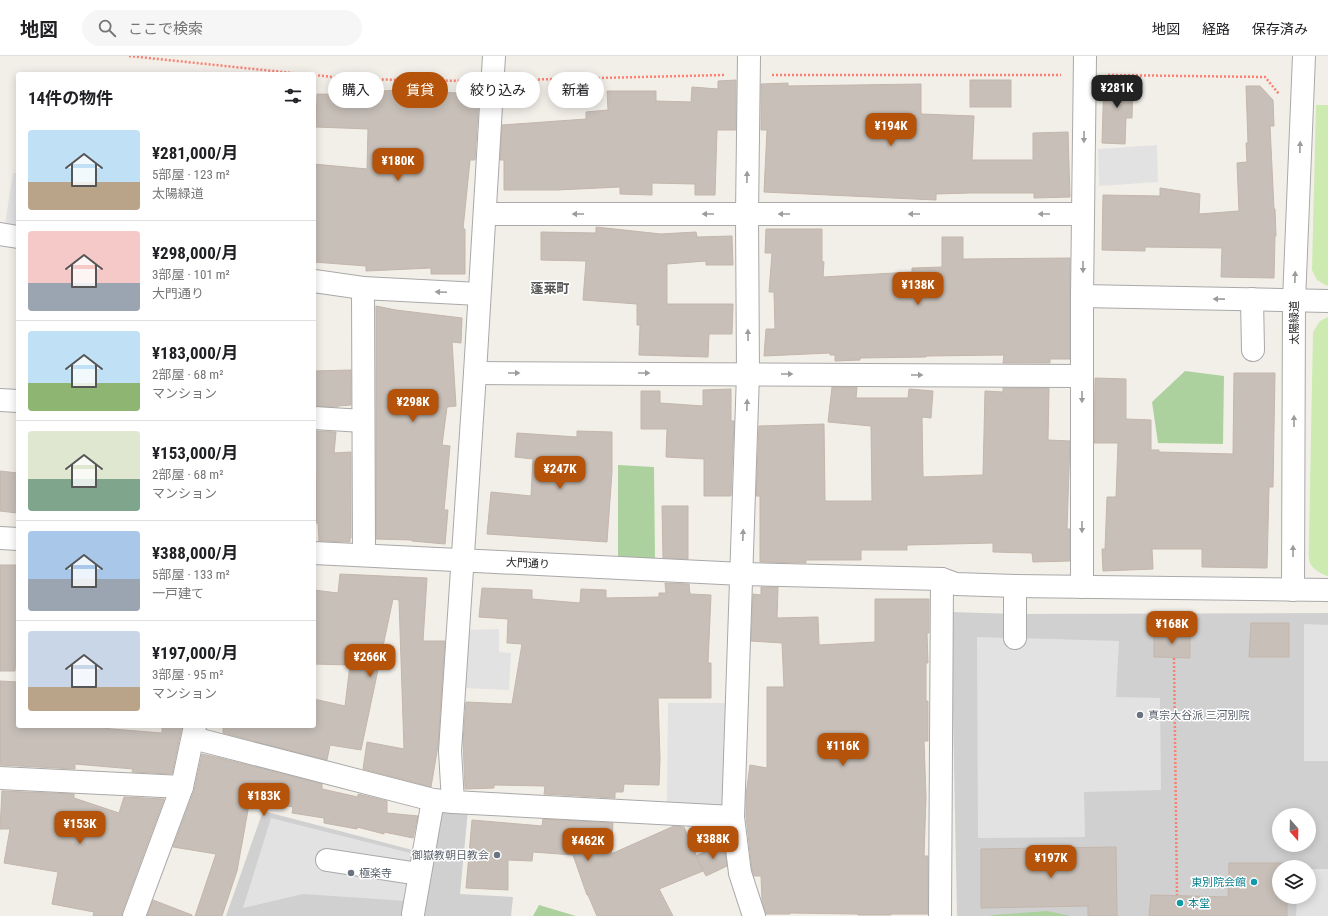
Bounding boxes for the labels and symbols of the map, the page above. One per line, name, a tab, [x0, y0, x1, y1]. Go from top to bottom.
pin: ¥281K	[1089, 75, 1145, 109]
pin: ¥194K	[863, 113, 919, 147]
one-way arrow	[1081, 131, 1087, 144]
one-way arrow	[1297, 141, 1304, 153]
pin: ¥180K	[370, 148, 426, 182]
one-way arrow	[744, 170, 750, 183]
one-way arrow	[571, 211, 584, 217]
one-way arrow	[701, 211, 714, 217]
one-way arrow	[777, 211, 790, 217]
one-way arrow	[907, 211, 920, 217]
one-way arrow	[1037, 211, 1050, 217]
one-way arrow	[1080, 261, 1086, 274]
one-way arrow	[1292, 271, 1299, 283]
pin: ¥138K	[890, 272, 946, 306]
district label: 蓬莱町	[530, 281, 570, 296]
one-way arrow	[434, 289, 447, 295]
one-way arrow	[1212, 296, 1225, 302]
street label: 太陽緑道	[1288, 301, 1301, 345]
one-way arrow	[745, 328, 751, 341]
one-way arrow	[508, 370, 521, 376]
one-way arrow	[638, 370, 651, 376]
one-way arrow	[781, 371, 794, 377]
one-way arrow	[911, 372, 924, 378]
pin: ¥298K	[385, 389, 441, 423]
one-way arrow	[1079, 391, 1085, 404]
one-way arrow	[744, 399, 751, 411]
one-way arrow	[1291, 414, 1297, 427]
pin: ¥247K	[532, 456, 588, 490]
one-way arrow	[1079, 521, 1085, 534]
one-way arrow	[740, 528, 746, 541]
one-way arrow	[1290, 544, 1296, 557]
street label: 大門通り	[506, 556, 550, 571]
pin: ¥168K	[1144, 611, 1200, 645]
pin: ¥266K	[342, 644, 398, 678]
place label: 真宗大谷派 三河別院	[1148, 709, 1250, 722]
marker: 真宗大谷派 三河別院	[1135, 710, 1145, 720]
pin: ¥116K	[815, 733, 871, 767]
pin: ¥183K	[236, 783, 292, 817]
north arrow	[1272, 808, 1316, 852]
pin: ¥153K	[52, 811, 108, 845]
pin: ¥388K	[685, 826, 741, 860]
pin: ¥462K	[560, 828, 616, 862]
pin: ¥197K	[1023, 845, 1079, 879]
place label: 御嶽教朝日教会	[411, 849, 489, 862]
marker: 御嶽教朝日教会	[492, 850, 502, 860]
place label: 極楽寺	[359, 867, 392, 880]
marker: 極楽寺	[346, 868, 356, 878]
place label: 東別院会館	[1191, 876, 1246, 889]
marker: 東別院会館	[1249, 877, 1259, 887]
place label: 本堂	[1188, 897, 1210, 910]
marker: 本堂	[1175, 898, 1185, 908]

